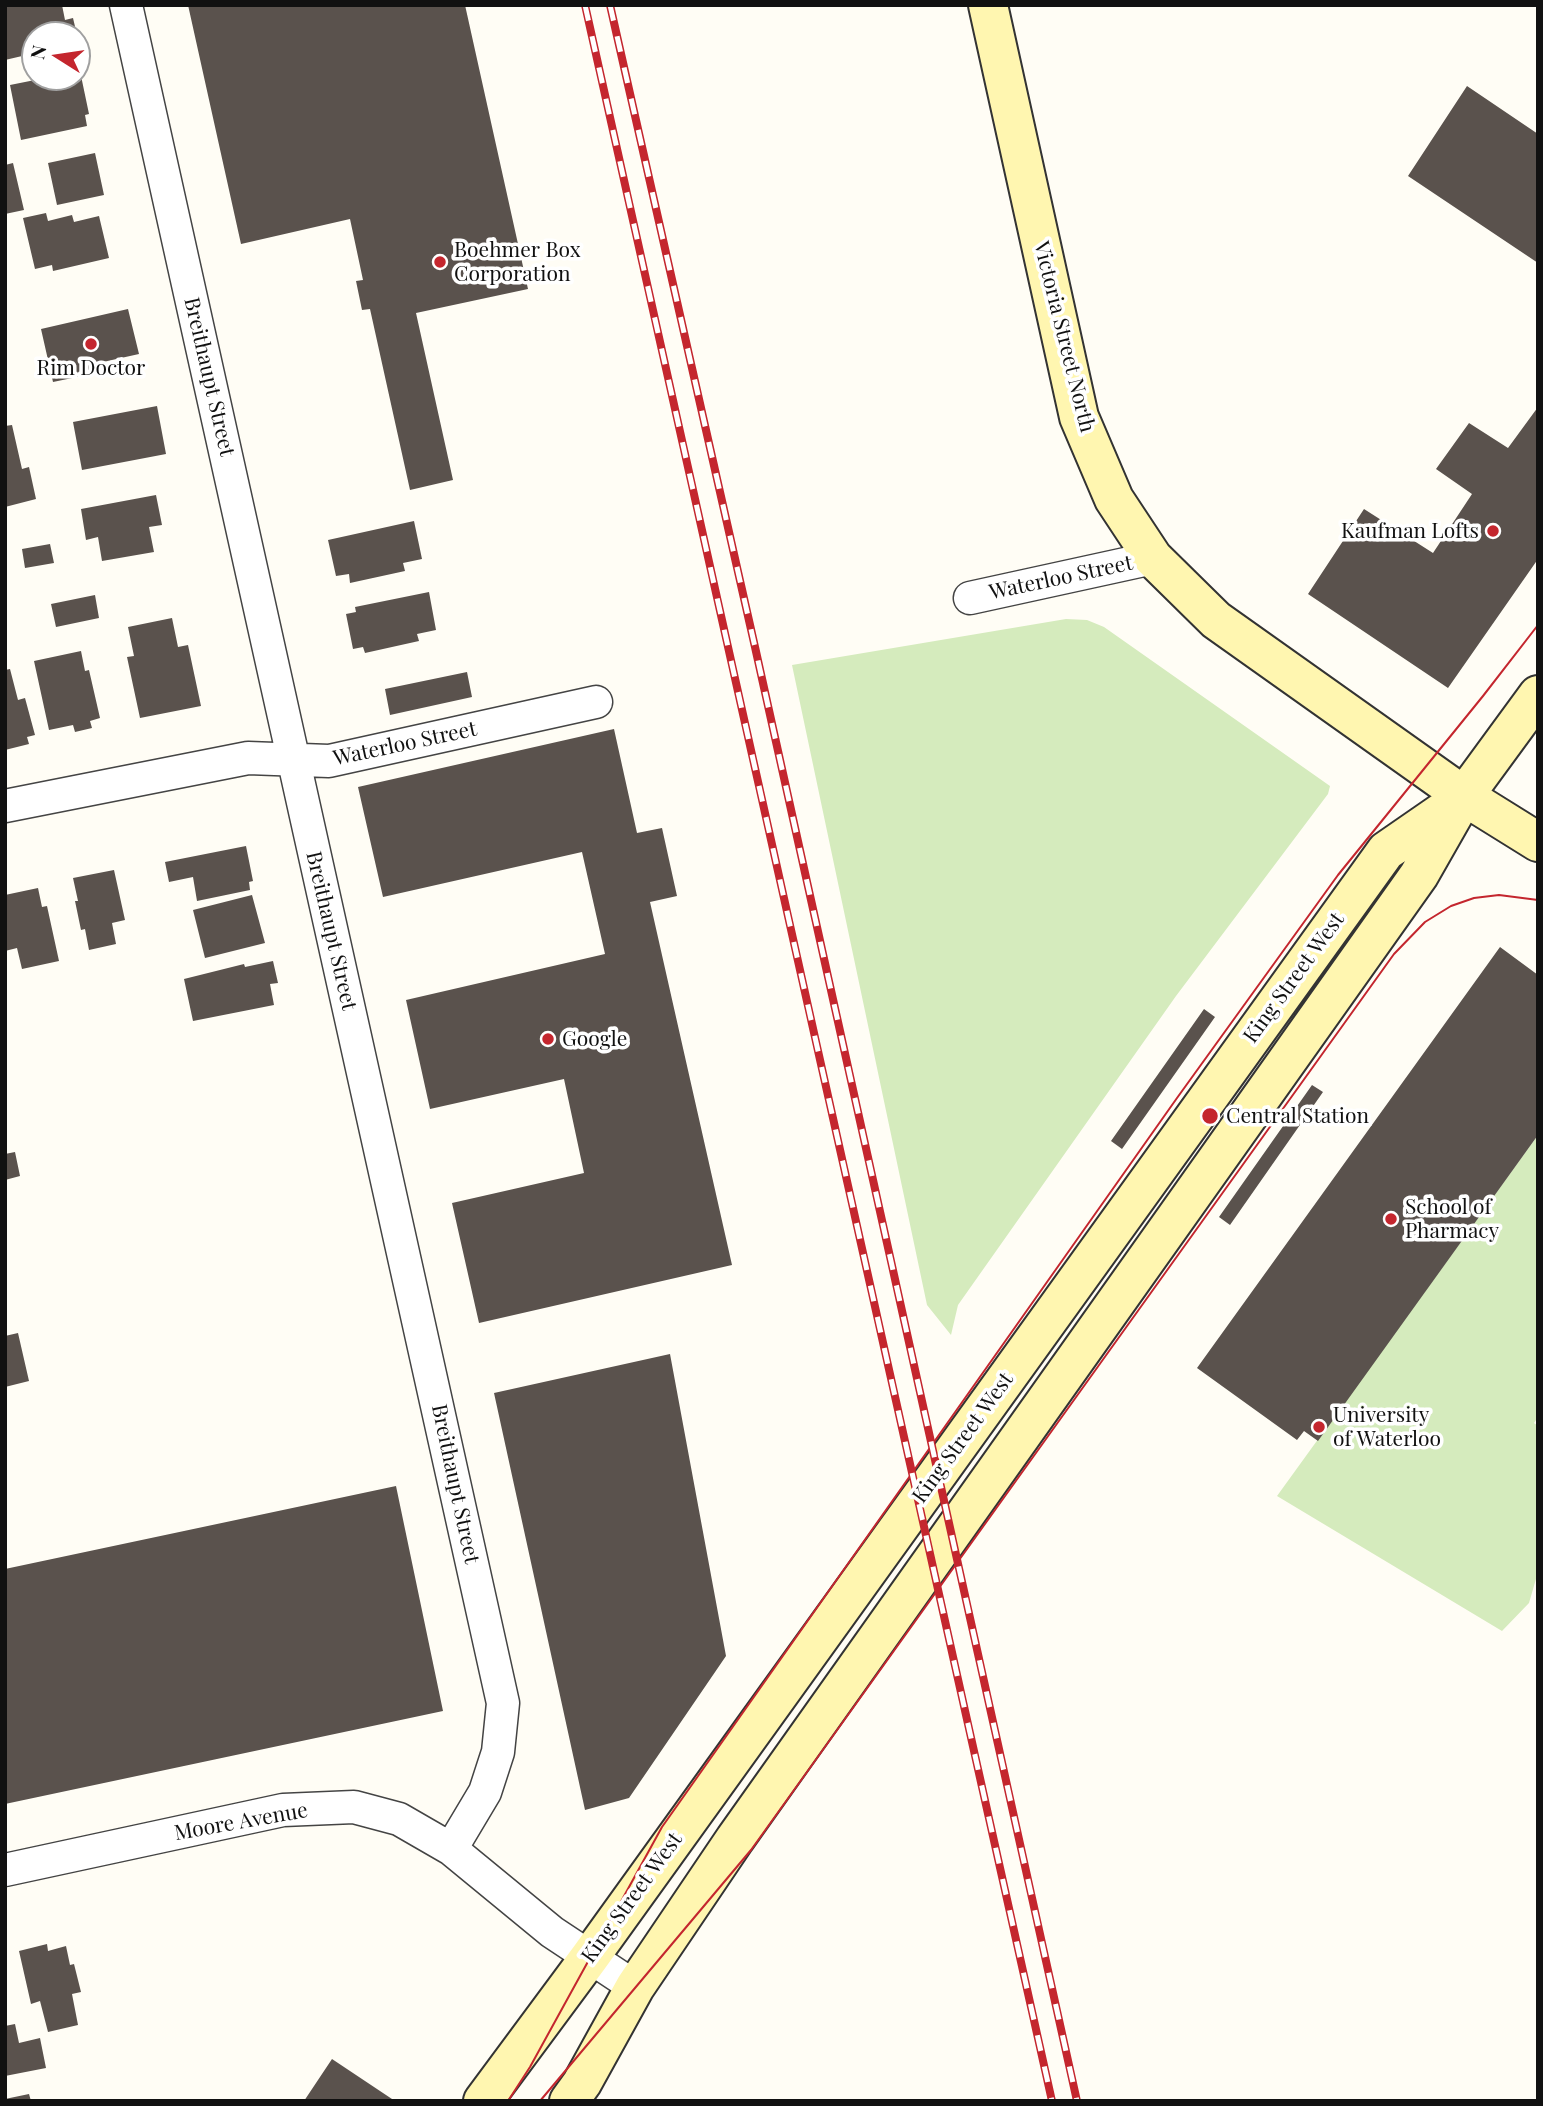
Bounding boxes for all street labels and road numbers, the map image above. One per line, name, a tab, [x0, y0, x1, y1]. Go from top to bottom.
street label: Victoria Street North	[1028, 239, 1100, 435]
street label: Breithaupt Street	[178, 295, 240, 459]
street label: Waterloo Street	[987, 551, 1135, 605]
street label: Waterloo Street	[331, 717, 479, 771]
street label: Breithaupt Street	[300, 849, 362, 1013]
street label: King Street West	[1238, 908, 1350, 1048]
street label: King Street West	[907, 1368, 1019, 1508]
street label: Breithaupt Street	[426, 1402, 484, 1566]
street label: Moore Avenue	[172, 1798, 310, 1846]
street label: King Street West	[576, 1828, 688, 1968]

